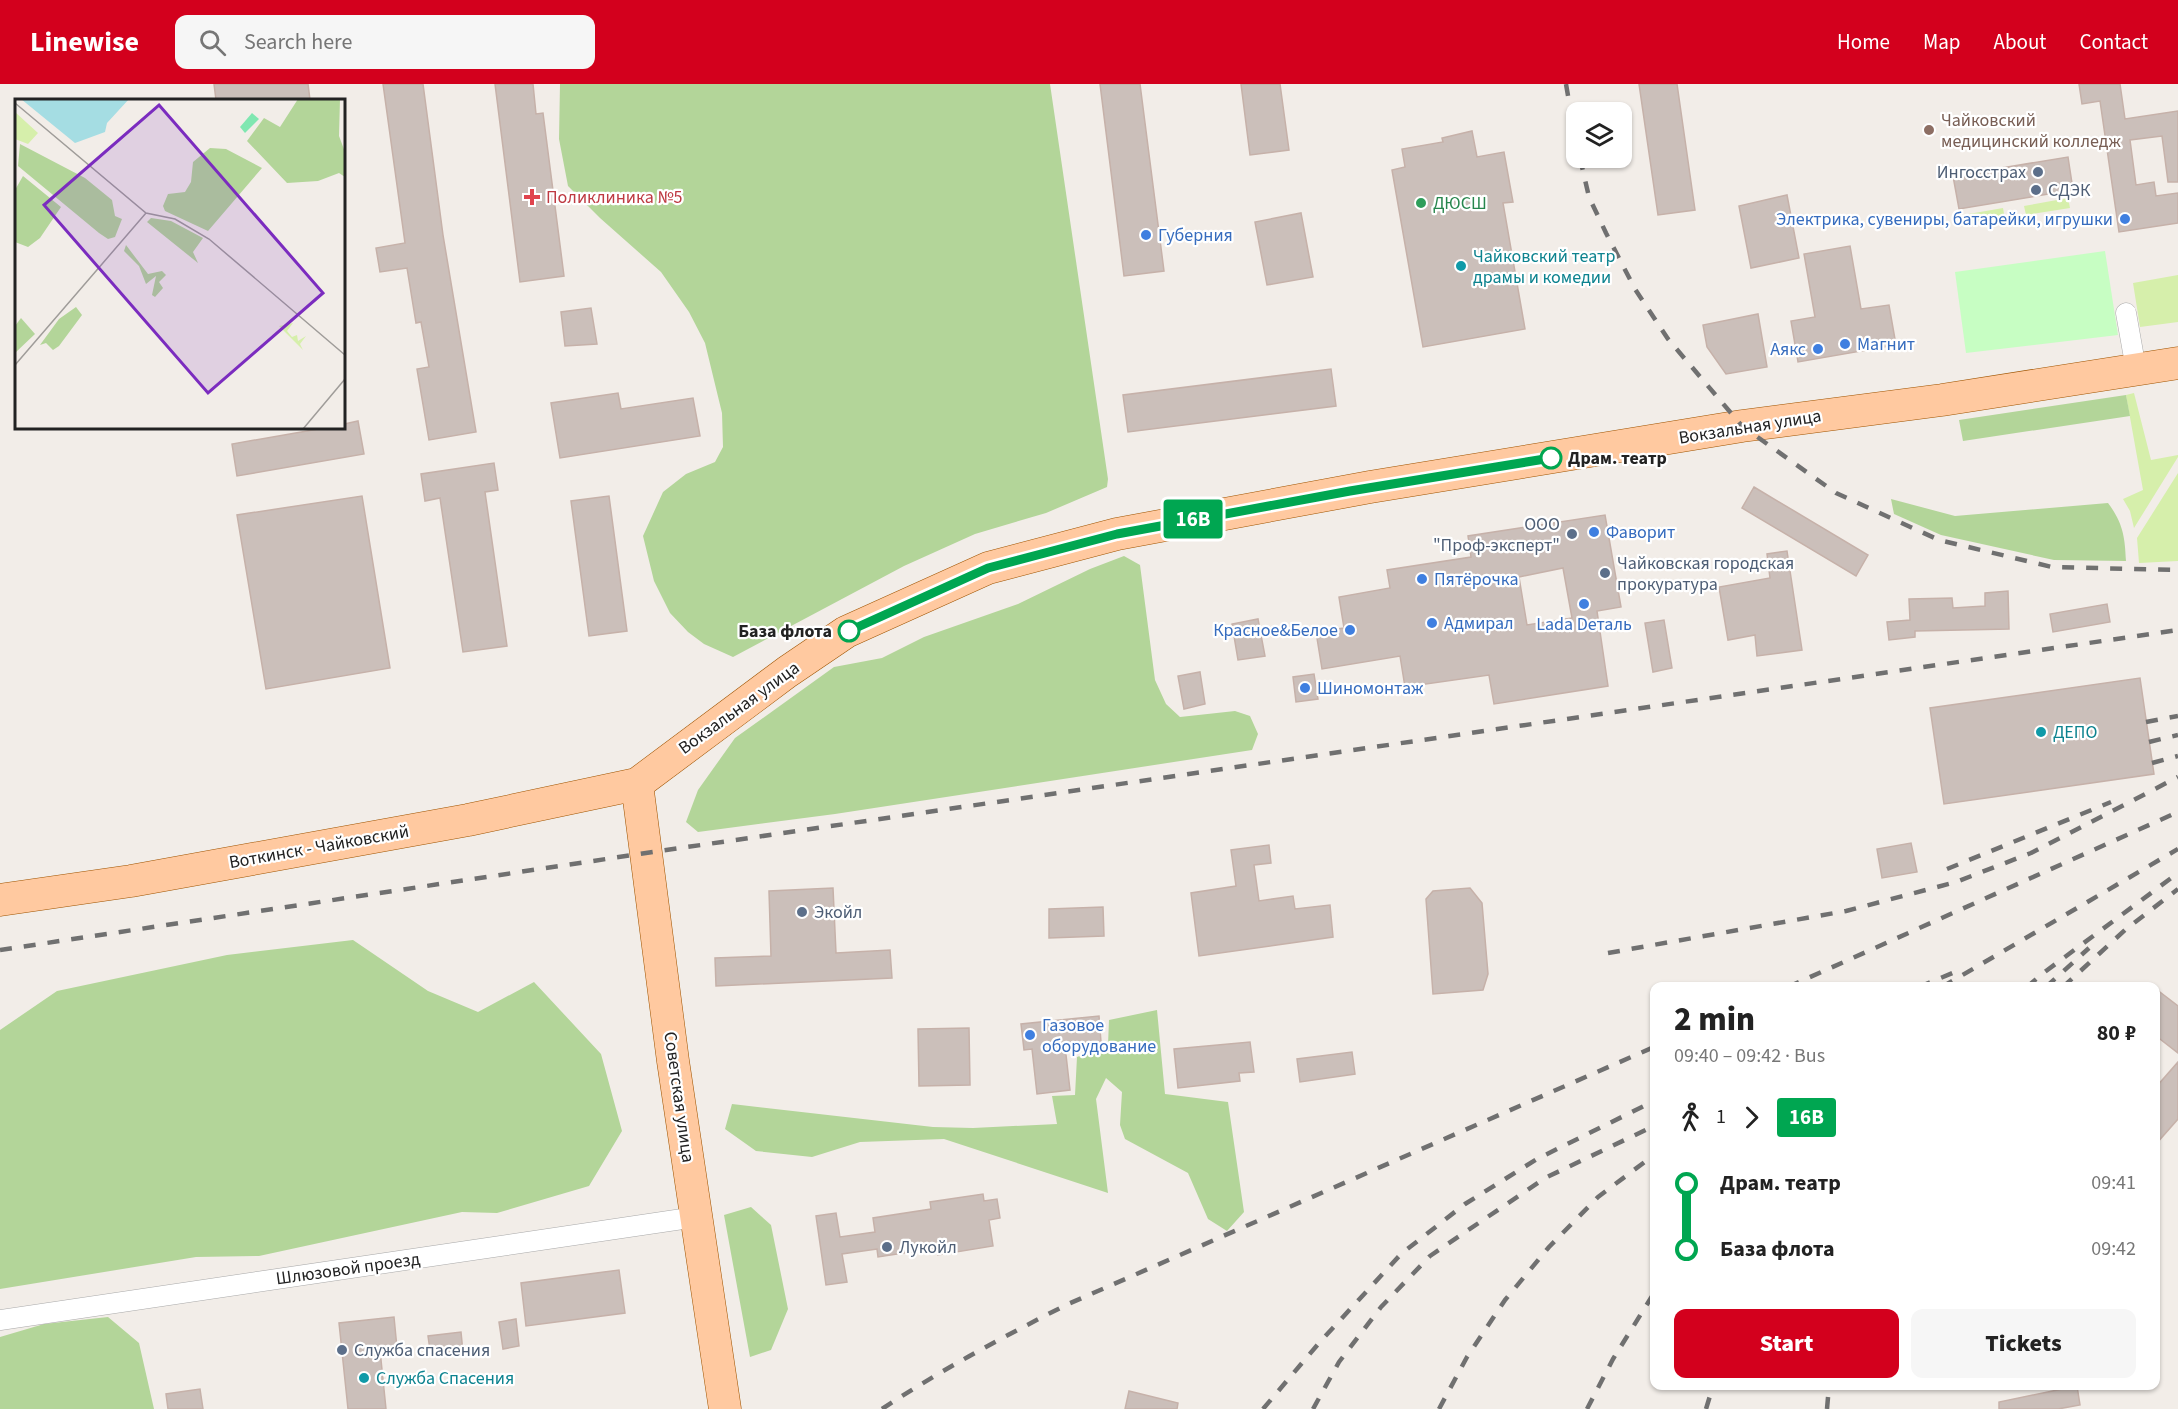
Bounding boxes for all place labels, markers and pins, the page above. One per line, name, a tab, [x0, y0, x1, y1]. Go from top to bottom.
place label: Чайковский медицинский колледж	[1941, 108, 2122, 154]
marker: Чайковский медицинский колледж	[1922, 123, 1936, 137]
place label: Ингосстрах	[1937, 160, 2026, 185]
marker: Ингосстрах	[2031, 165, 2045, 179]
place label: СДЭК	[2048, 178, 2091, 203]
marker: СДЭК	[2029, 183, 2043, 197]
place label: Поликлиника №5	[546, 185, 682, 210]
marker: Поликлиника №5	[523, 188, 541, 206]
place label: ДЮСШ	[1433, 191, 1487, 216]
marker: ДЮСШ	[1414, 196, 1428, 210]
place label: Электрика, сувениры, батарейки, игрушки	[1776, 207, 2113, 232]
marker: Электрика, сувениры, батарейки, игрушки	[2118, 212, 2132, 226]
place label: Губерния	[1158, 223, 1233, 248]
marker: Губерния	[1139, 228, 1153, 242]
place label: Чайковский театр драмы и комедии	[1473, 244, 1615, 290]
marker: Чайковский театр драмы и комедии	[1454, 259, 1468, 273]
place label: Магнит	[1857, 332, 1915, 357]
place label: Аякс	[1770, 337, 1806, 362]
marker: Магнит	[1838, 337, 1852, 351]
marker: Аякс	[1811, 342, 1825, 356]
place label: Драм. театр	[1568, 446, 1667, 471]
marker: Драм. театр	[1540, 447, 1562, 469]
place label: ООО "Проф-эксперт"	[1433, 512, 1560, 558]
place label: Фаворит	[1606, 520, 1675, 545]
marker: Фаворит	[1587, 525, 1601, 539]
marker: ООО "Проф-эксперт"	[1565, 527, 1579, 541]
place label: Чайковская городская прокуратура	[1617, 551, 1794, 597]
marker: Чайковская городская прокуратура	[1598, 566, 1612, 580]
place label: Пятёрочка	[1434, 567, 1519, 592]
marker: Пятёрочка	[1415, 572, 1429, 586]
marker: Lada Dеталь	[1577, 597, 1591, 611]
place label: Адмирал	[1444, 611, 1514, 636]
place label: Lada Dеталь	[1536, 612, 1632, 637]
marker: Адмирал	[1425, 616, 1439, 630]
place label: Красное&Белое	[1213, 618, 1338, 643]
place label: База флота	[738, 619, 832, 644]
marker: База флота	[838, 620, 860, 642]
marker: Красное&Белое	[1343, 623, 1357, 637]
place label: Шиномонтаж	[1317, 676, 1424, 701]
marker: Шиномонтаж	[1298, 681, 1312, 695]
place label: ДЕПО	[2053, 720, 2097, 745]
marker: ДЕПО	[2034, 725, 2048, 739]
place label: Экойл	[814, 900, 862, 925]
marker: Экойл	[795, 905, 809, 919]
place label: Газовое оборудование	[1042, 1013, 1156, 1059]
marker: Газовое оборудование	[1023, 1028, 1037, 1042]
place label: Лукойл	[899, 1235, 957, 1260]
marker: Лукойл	[880, 1240, 894, 1254]
place label: Служба спасения	[354, 1338, 490, 1363]
marker: Служба спасения	[335, 1343, 349, 1357]
place label: Служба Спасения	[376, 1366, 514, 1391]
marker: Служба Спасения	[357, 1371, 371, 1385]

